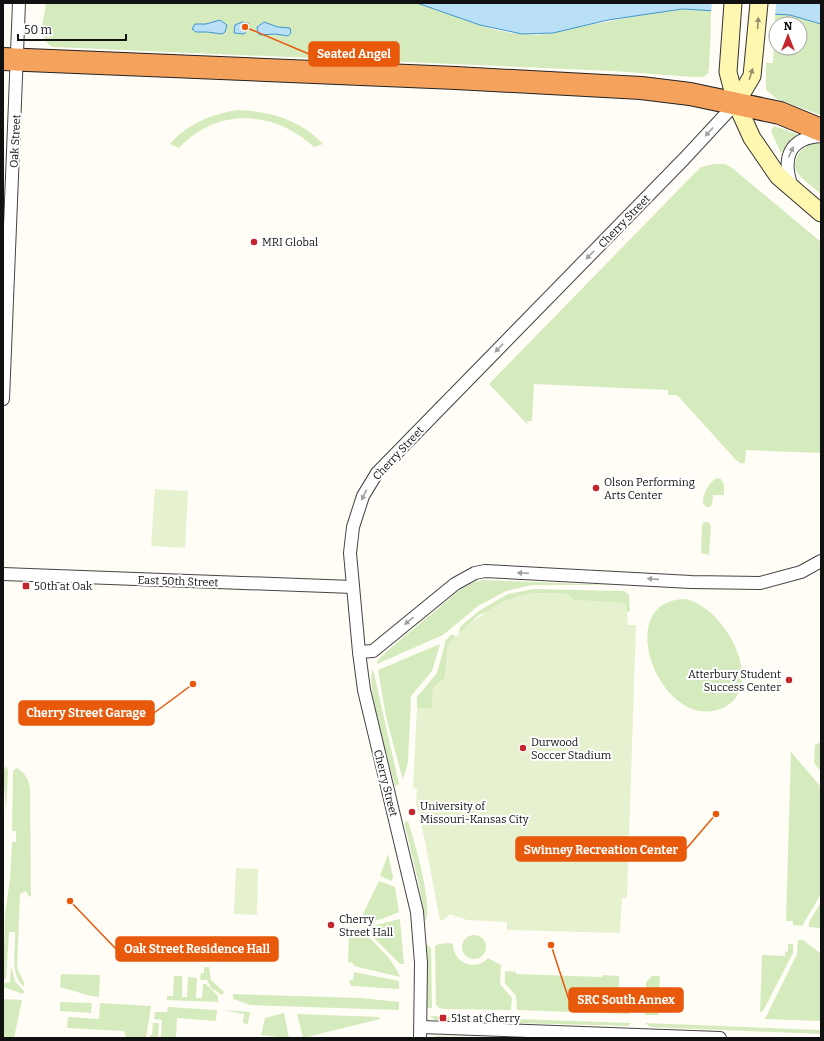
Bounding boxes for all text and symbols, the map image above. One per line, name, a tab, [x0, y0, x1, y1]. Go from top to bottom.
scale bar	[18, 16, 126, 42]
north arrow	[768, 16, 808, 56]
one-way arrow	[754, 17, 761, 29]
text: N	[784, 20, 793, 33]
text: 50 m	[24, 23, 53, 37]
callout: Seated Angel	[309, 42, 399, 66]
text: Seated Angel	[317, 47, 391, 61]
one-way arrow	[748, 68, 754, 80]
street label: Oak Street	[8, 114, 23, 168]
one-way arrow	[705, 126, 714, 137]
one-way arrow	[788, 147, 794, 158]
street label: Cherry Street	[596, 192, 653, 250]
place label: MRI Global	[262, 236, 318, 249]
marker: MRI Global	[249, 237, 259, 247]
one-way arrow	[585, 250, 595, 260]
one-way arrow	[494, 343, 504, 353]
street label: Cherry Street	[370, 424, 426, 483]
place label: Olson Performing Arts Center	[604, 476, 695, 502]
marker: Olson Performing Arts Center	[591, 483, 601, 493]
one-way arrow	[361, 489, 367, 501]
one-way arrow	[516, 570, 529, 576]
street label: East 50th Street	[137, 574, 219, 589]
one-way arrow	[647, 576, 659, 583]
place label: 50th at Oak	[34, 580, 93, 593]
marker: 50th at Oak	[21, 581, 31, 591]
one-way arrow	[404, 617, 415, 625]
place label: Atterbury Student Success Center	[688, 668, 781, 694]
marker: Atterbury Student Success Center	[784, 675, 794, 685]
callout: Cherry Street Garage	[19, 701, 154, 725]
text: Cherry Street Garage	[26, 706, 146, 720]
place label: Durwood Soccer Stadium	[531, 736, 612, 762]
marker: Durwood Soccer Stadium	[518, 743, 528, 753]
street label: Cherry Street	[371, 748, 400, 818]
place label: University of Missouri-Kansas City	[420, 800, 529, 826]
marker: University of Missouri-Kansas City	[407, 807, 417, 817]
callout: Swinney Recreation Center	[516, 837, 686, 861]
text: Swinney Recreation Center	[524, 843, 679, 857]
place label: Cherry Street Hall	[339, 913, 393, 939]
marker: Cherry Street Hall	[326, 920, 336, 930]
callout: Oak Street Residence Hall	[116, 937, 278, 961]
text: Oak Street Residence Hall	[124, 942, 270, 956]
callout: SRC South Annex	[569, 988, 683, 1012]
text: SRC South Annex	[577, 993, 675, 1007]
place label: 51st at Cherry	[451, 1012, 520, 1025]
marker: 51st at Cherry	[438, 1013, 448, 1023]

